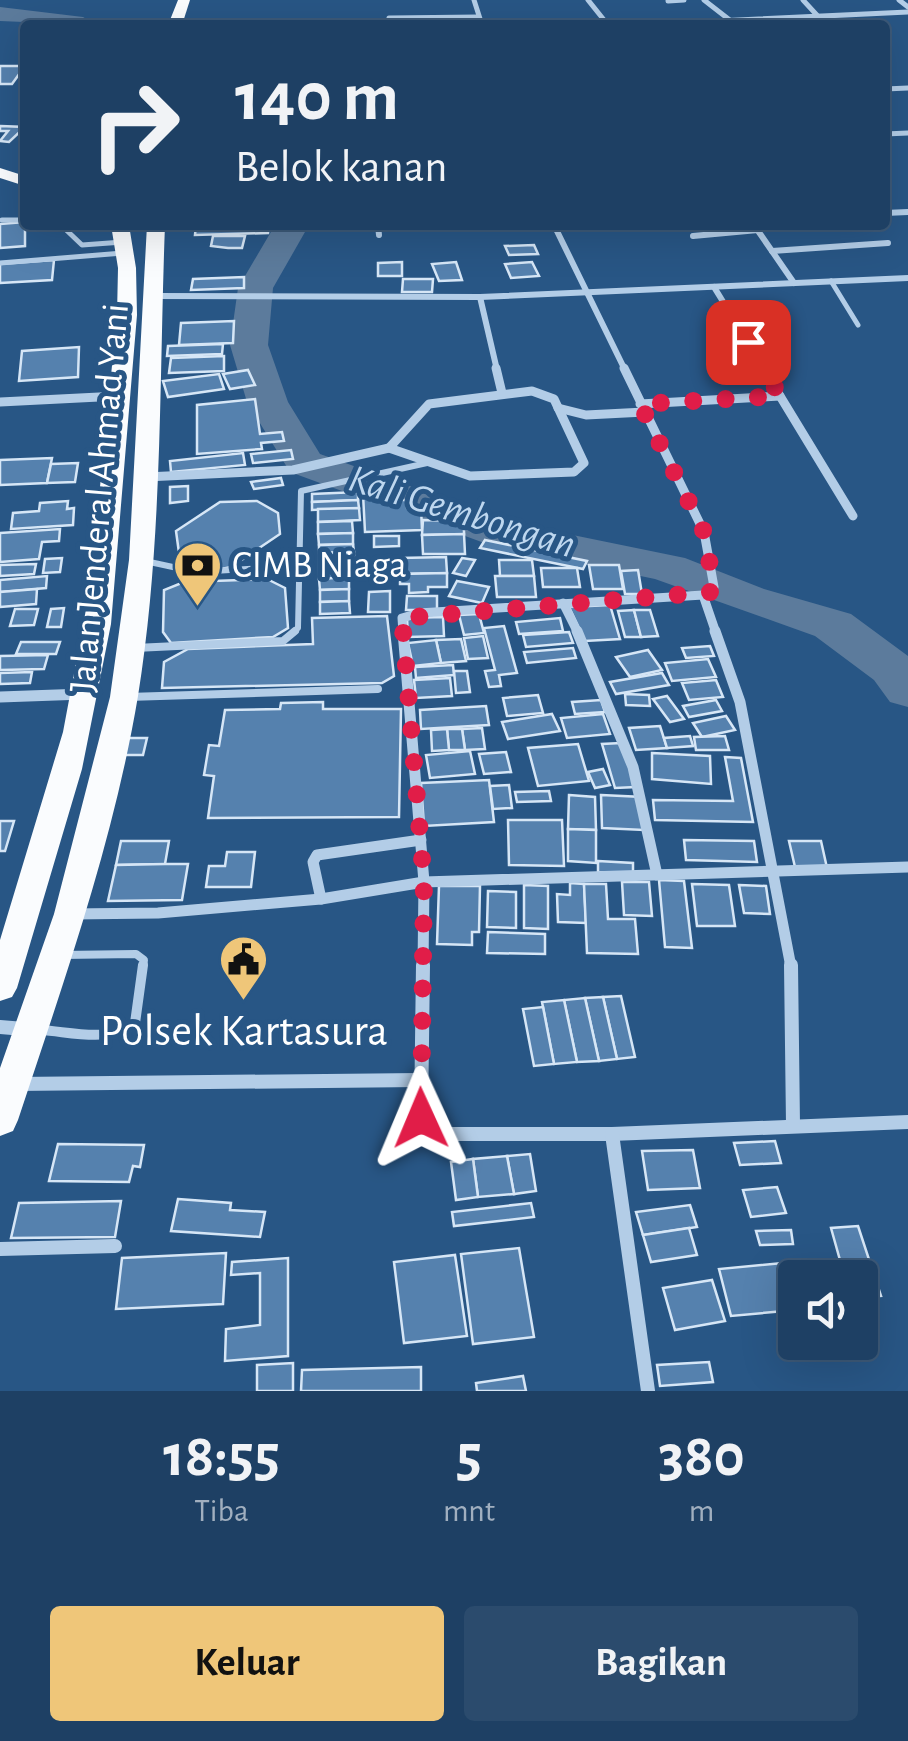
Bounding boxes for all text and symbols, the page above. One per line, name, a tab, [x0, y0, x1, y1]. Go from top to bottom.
icon: right	[70, 60, 200, 190]
text: 140 m	[235, 63, 399, 133]
text: Belok kanan	[235, 145, 447, 190]
pin	[706, 300, 791, 385]
street label: Jalan Jenderal Ahmad Yani	[64, 302, 136, 694]
icon: arrive	[721, 315, 776, 370]
water label: Kali Gembongan	[344, 459, 580, 565]
bank icon: CIMB Niaga	[171, 540, 223, 608]
place label: CIMB Niaga	[232, 547, 407, 585]
public building icon: Polsek Kartasura	[218, 934, 270, 1002]
place label: Polsek Kartasura	[100, 1009, 388, 1054]
position arrow	[369, 1066, 473, 1170]
map controls	[778, 1260, 878, 1360]
button: sound	[778, 1260, 878, 1360]
text: 18:55	[163, 1427, 280, 1487]
text: 5	[456, 1427, 482, 1487]
text: 380	[658, 1427, 745, 1487]
text: Tiba	[194, 1495, 249, 1527]
text: mnt	[443, 1495, 495, 1527]
text: m	[689, 1495, 714, 1527]
button: Keluar	[50, 1606, 444, 1721]
button: Bagikan	[464, 1606, 858, 1721]

